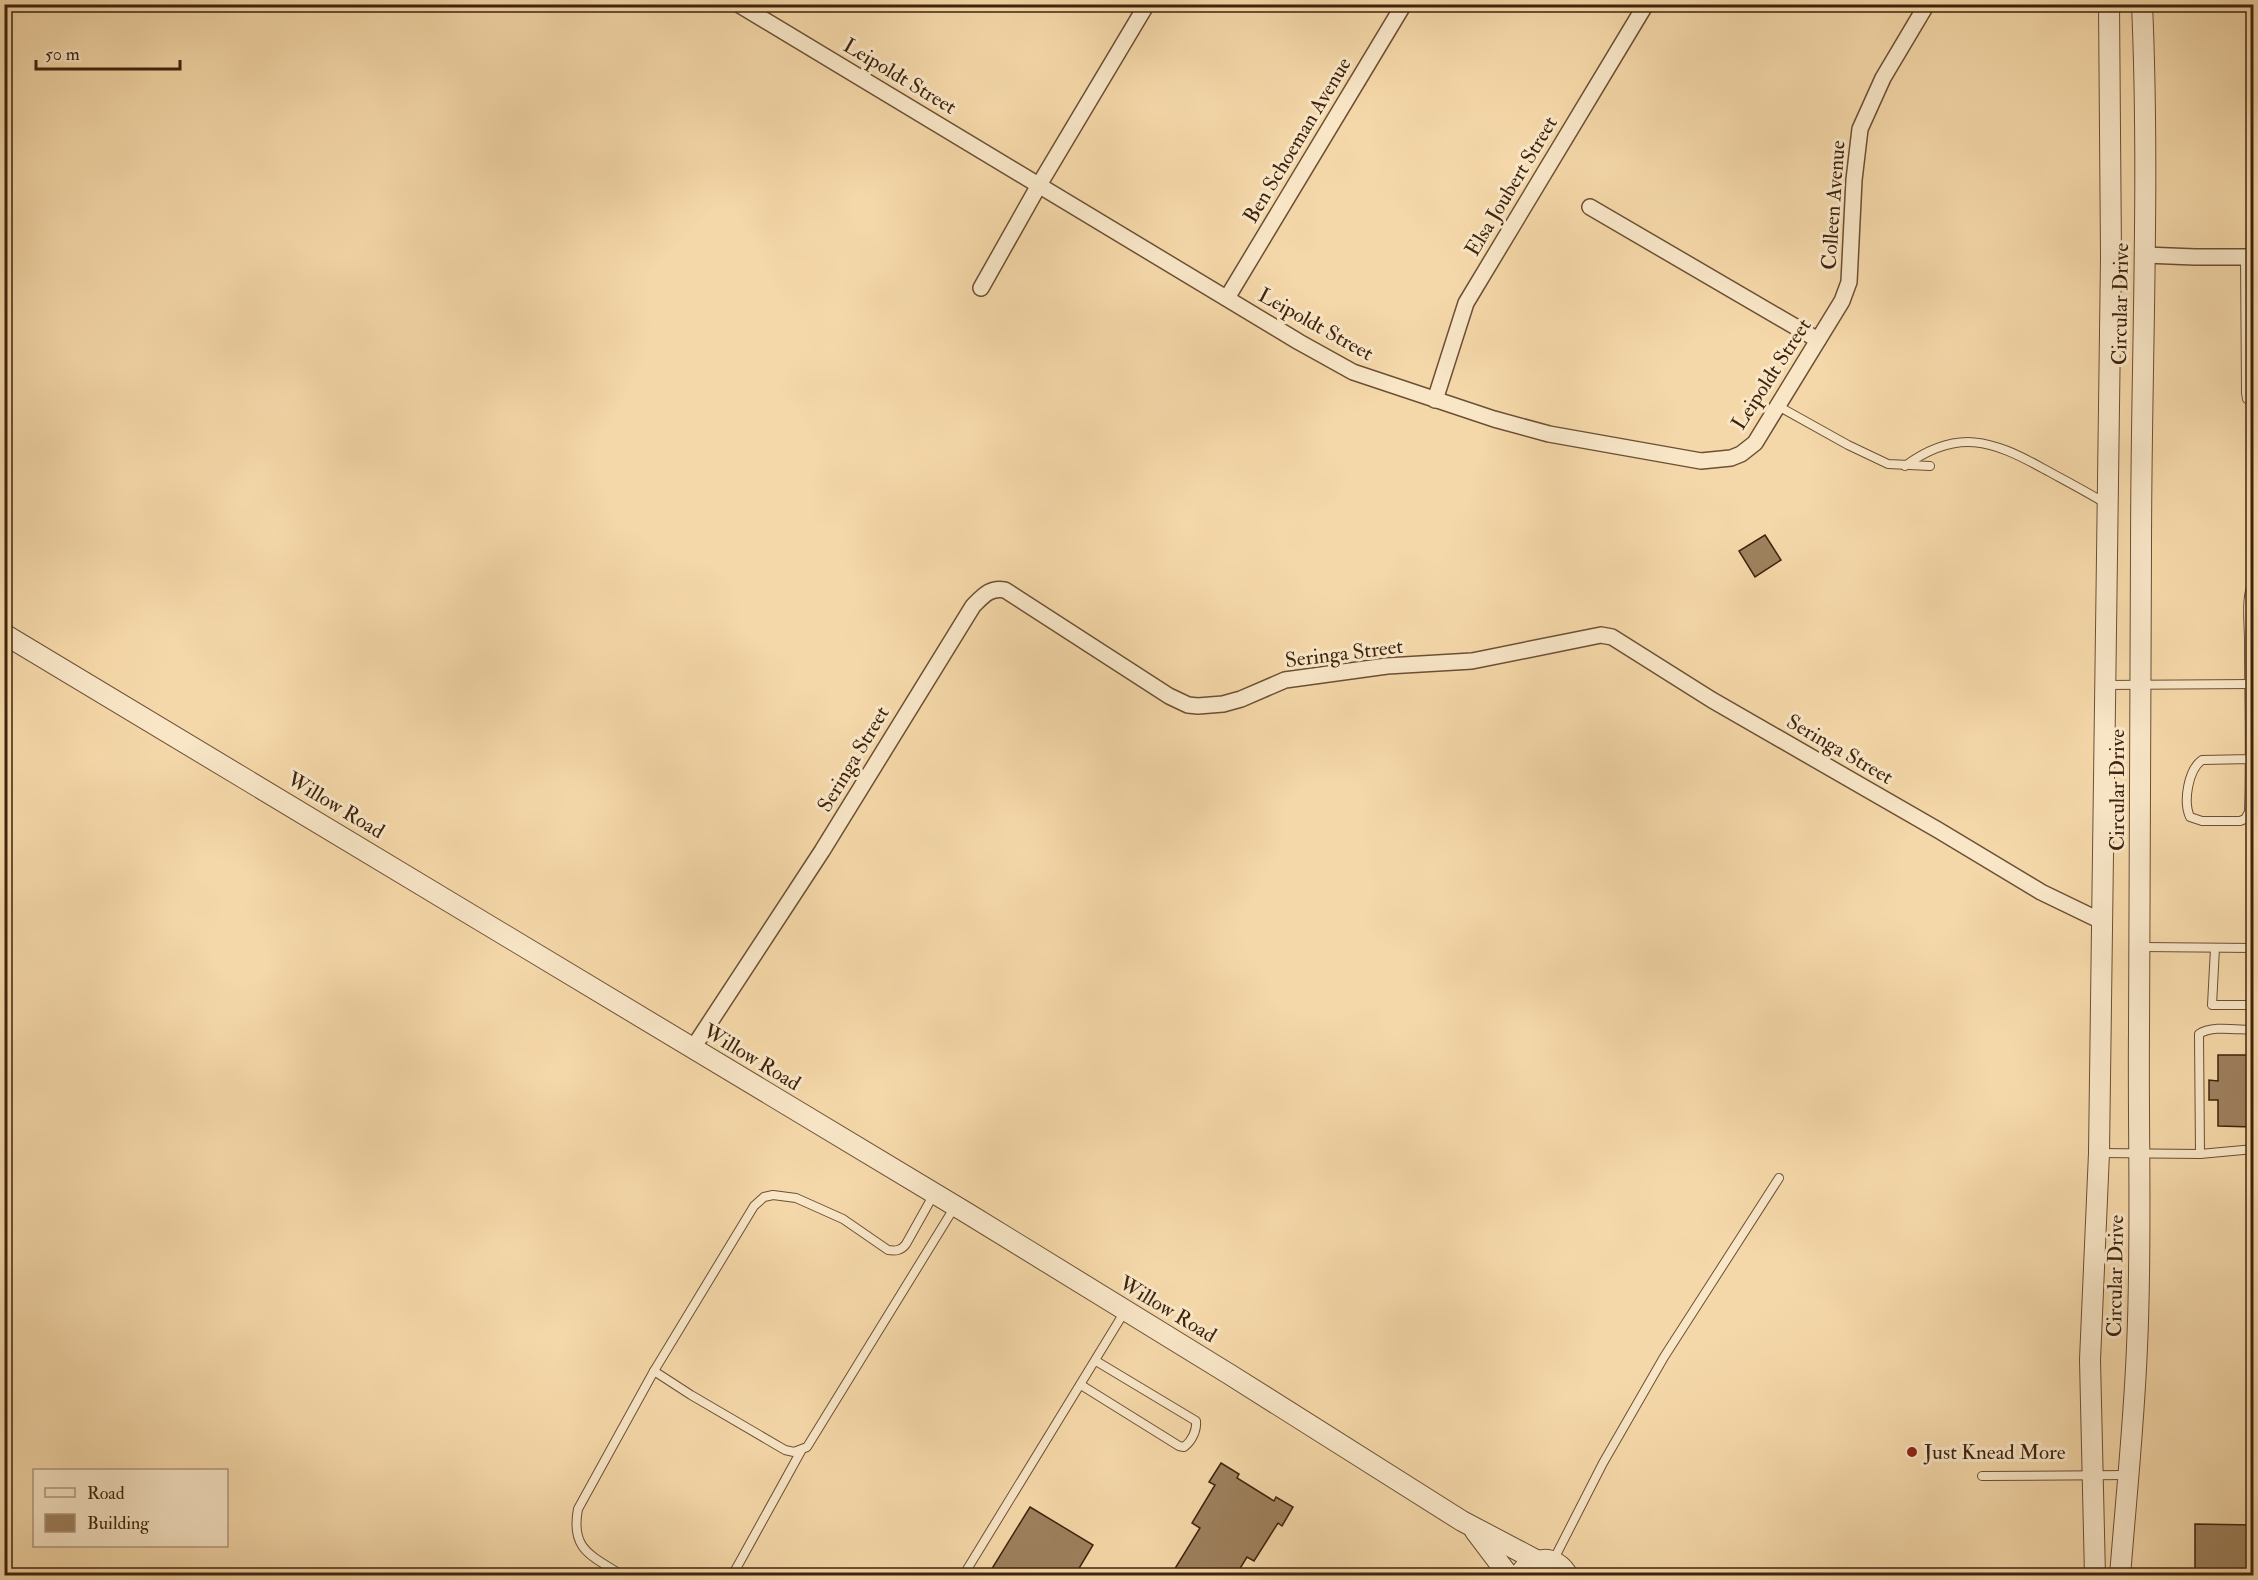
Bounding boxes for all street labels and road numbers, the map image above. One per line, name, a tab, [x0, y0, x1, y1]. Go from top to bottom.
street label: Leipoldt Street	[838, 32, 962, 121]
street label: Ben Schoeman Avenue	[1237, 52, 1358, 228]
street label: Elsa Joubert Street	[1459, 111, 1564, 261]
street label: Colleen Avenue	[1816, 139, 1852, 271]
street label: Circular Drive	[2106, 242, 2135, 365]
street label: Leipoldt Street	[1253, 282, 1378, 367]
street label: Leipoldt Street	[1725, 313, 1818, 435]
street label: Seringa Street	[1284, 633, 1405, 674]
street label: Seringa Street	[811, 701, 896, 817]
street label: Seringa Street	[1782, 708, 1898, 791]
street label: Circular Drive	[2104, 729, 2131, 851]
street label: Willow Road	[281, 765, 390, 845]
street label: Willow Road	[697, 1017, 806, 1097]
street label: Circular Drive	[2101, 1214, 2130, 1337]
street label: Willow Road	[1113, 1269, 1222, 1349]

